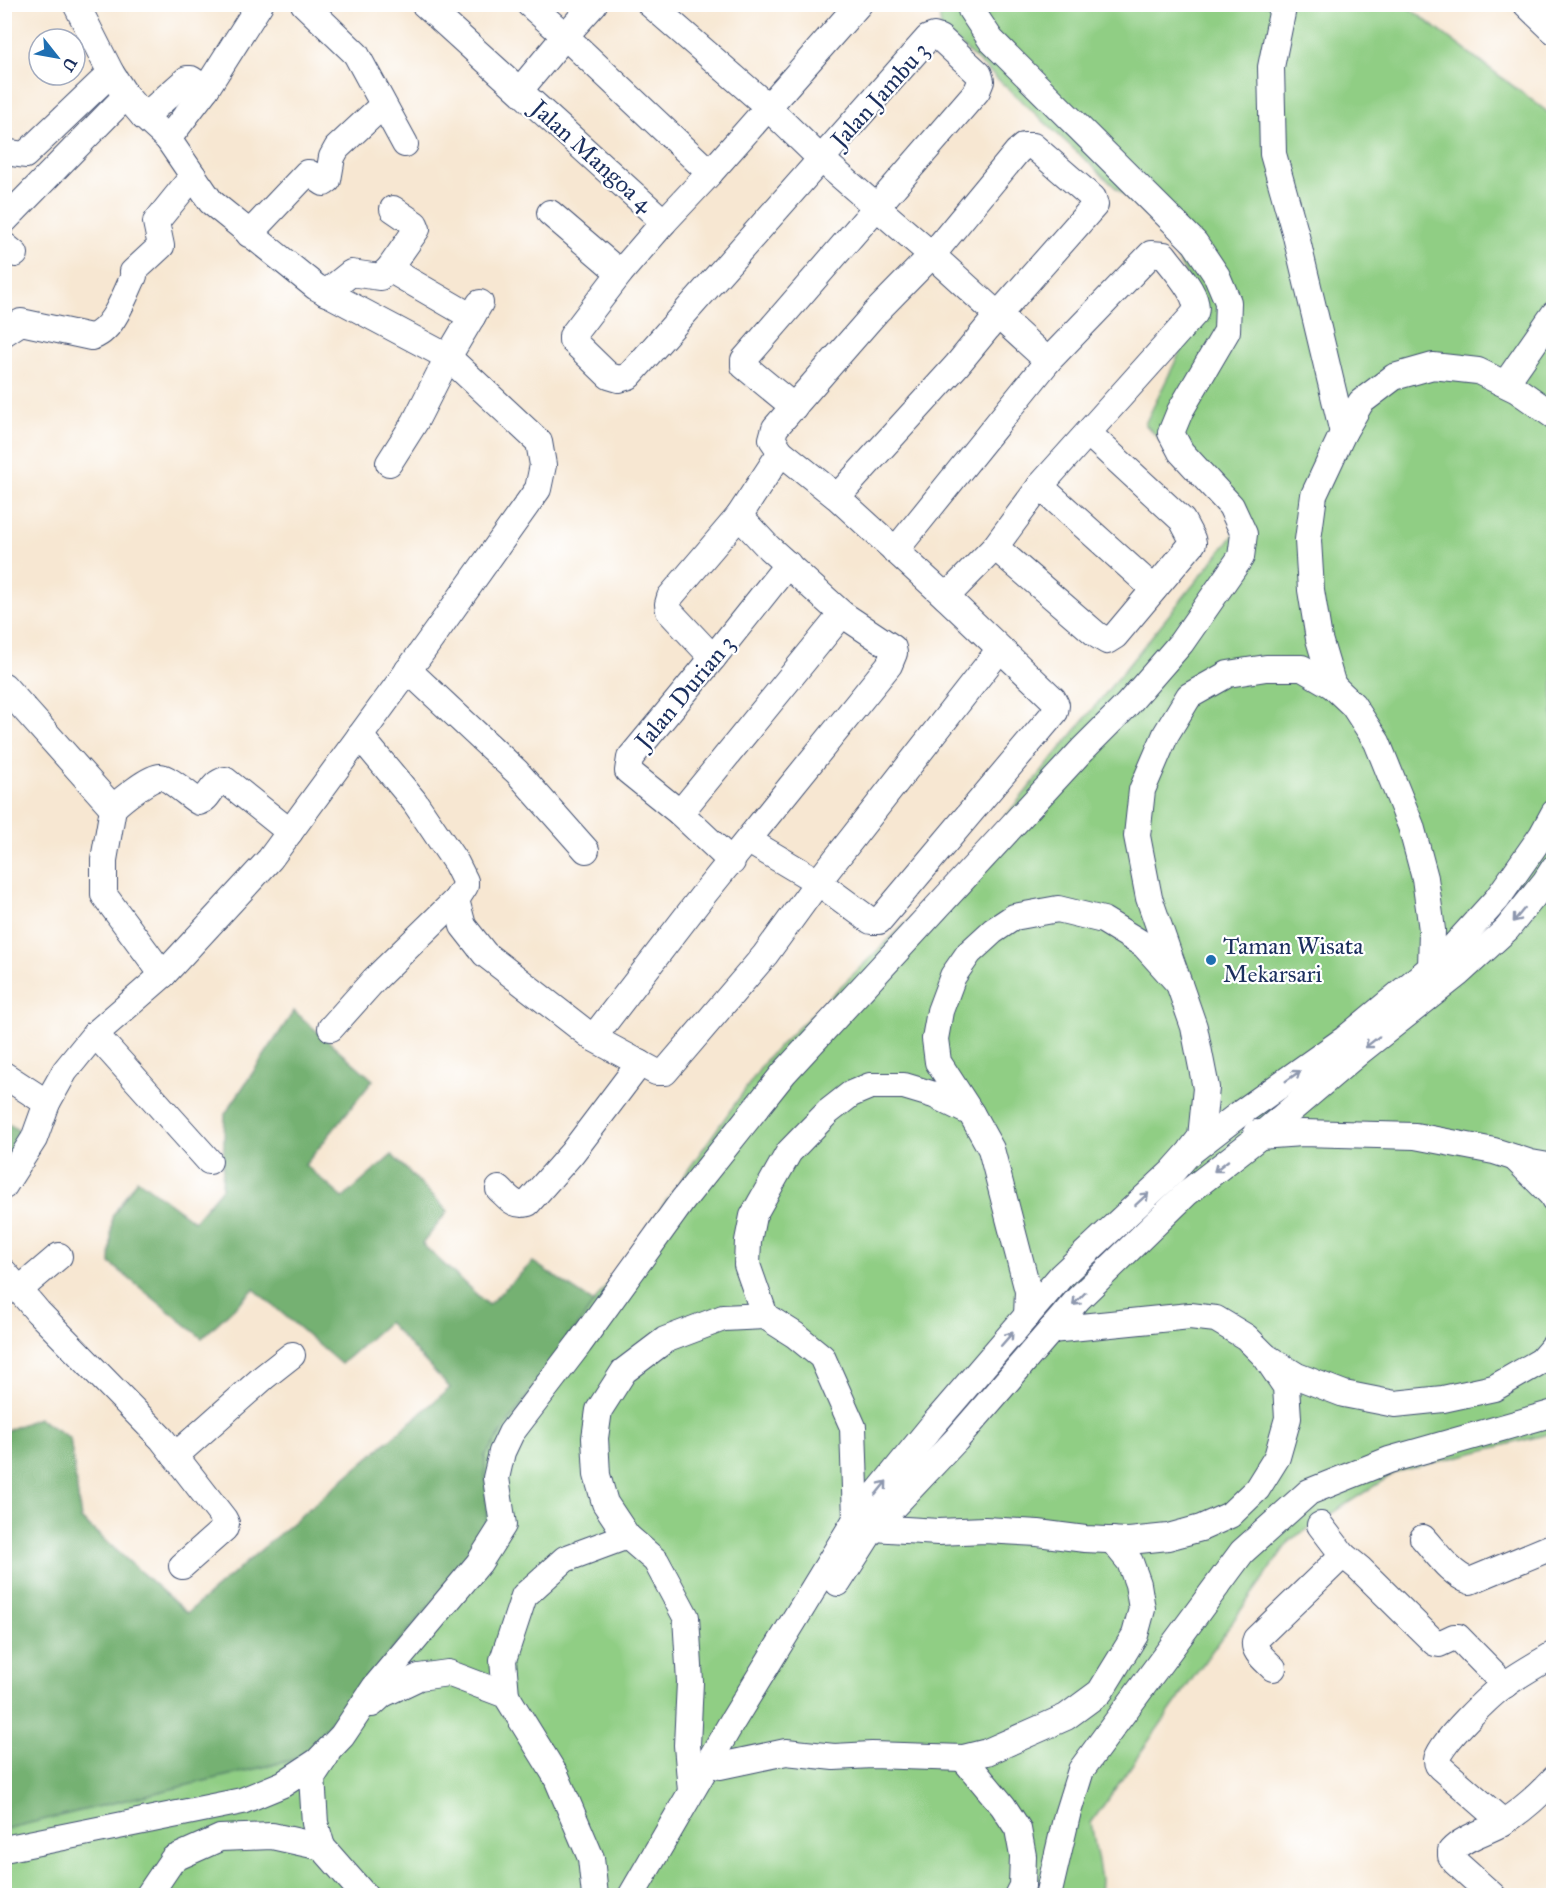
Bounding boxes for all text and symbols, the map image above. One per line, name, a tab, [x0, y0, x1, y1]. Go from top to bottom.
north arrow	[27, 27, 87, 87]
street label: Jalan Jambu 3	[823, 36, 935, 156]
text: U	[58, 54, 81, 75]
street label: Jalan Mangoa 4	[522, 91, 660, 219]
street label: Jalan Durian 3	[627, 629, 741, 757]
one-way arrow	[1513, 906, 1526, 922]
place label: Taman Wisata Mekarsari	[1223, 931, 1364, 989]
marker: Taman Wisata Mekarsari	[1204, 953, 1218, 967]
one-way arrow	[1364, 1035, 1380, 1048]
one-way arrow	[1284, 1070, 1300, 1082]
one-way arrow	[1214, 1160, 1230, 1172]
one-way arrow	[1135, 1192, 1150, 1207]
one-way arrow	[1071, 1291, 1086, 1306]
one-way arrow	[1000, 1332, 1014, 1347]
one-way arrow	[875, 1481, 888, 1497]

